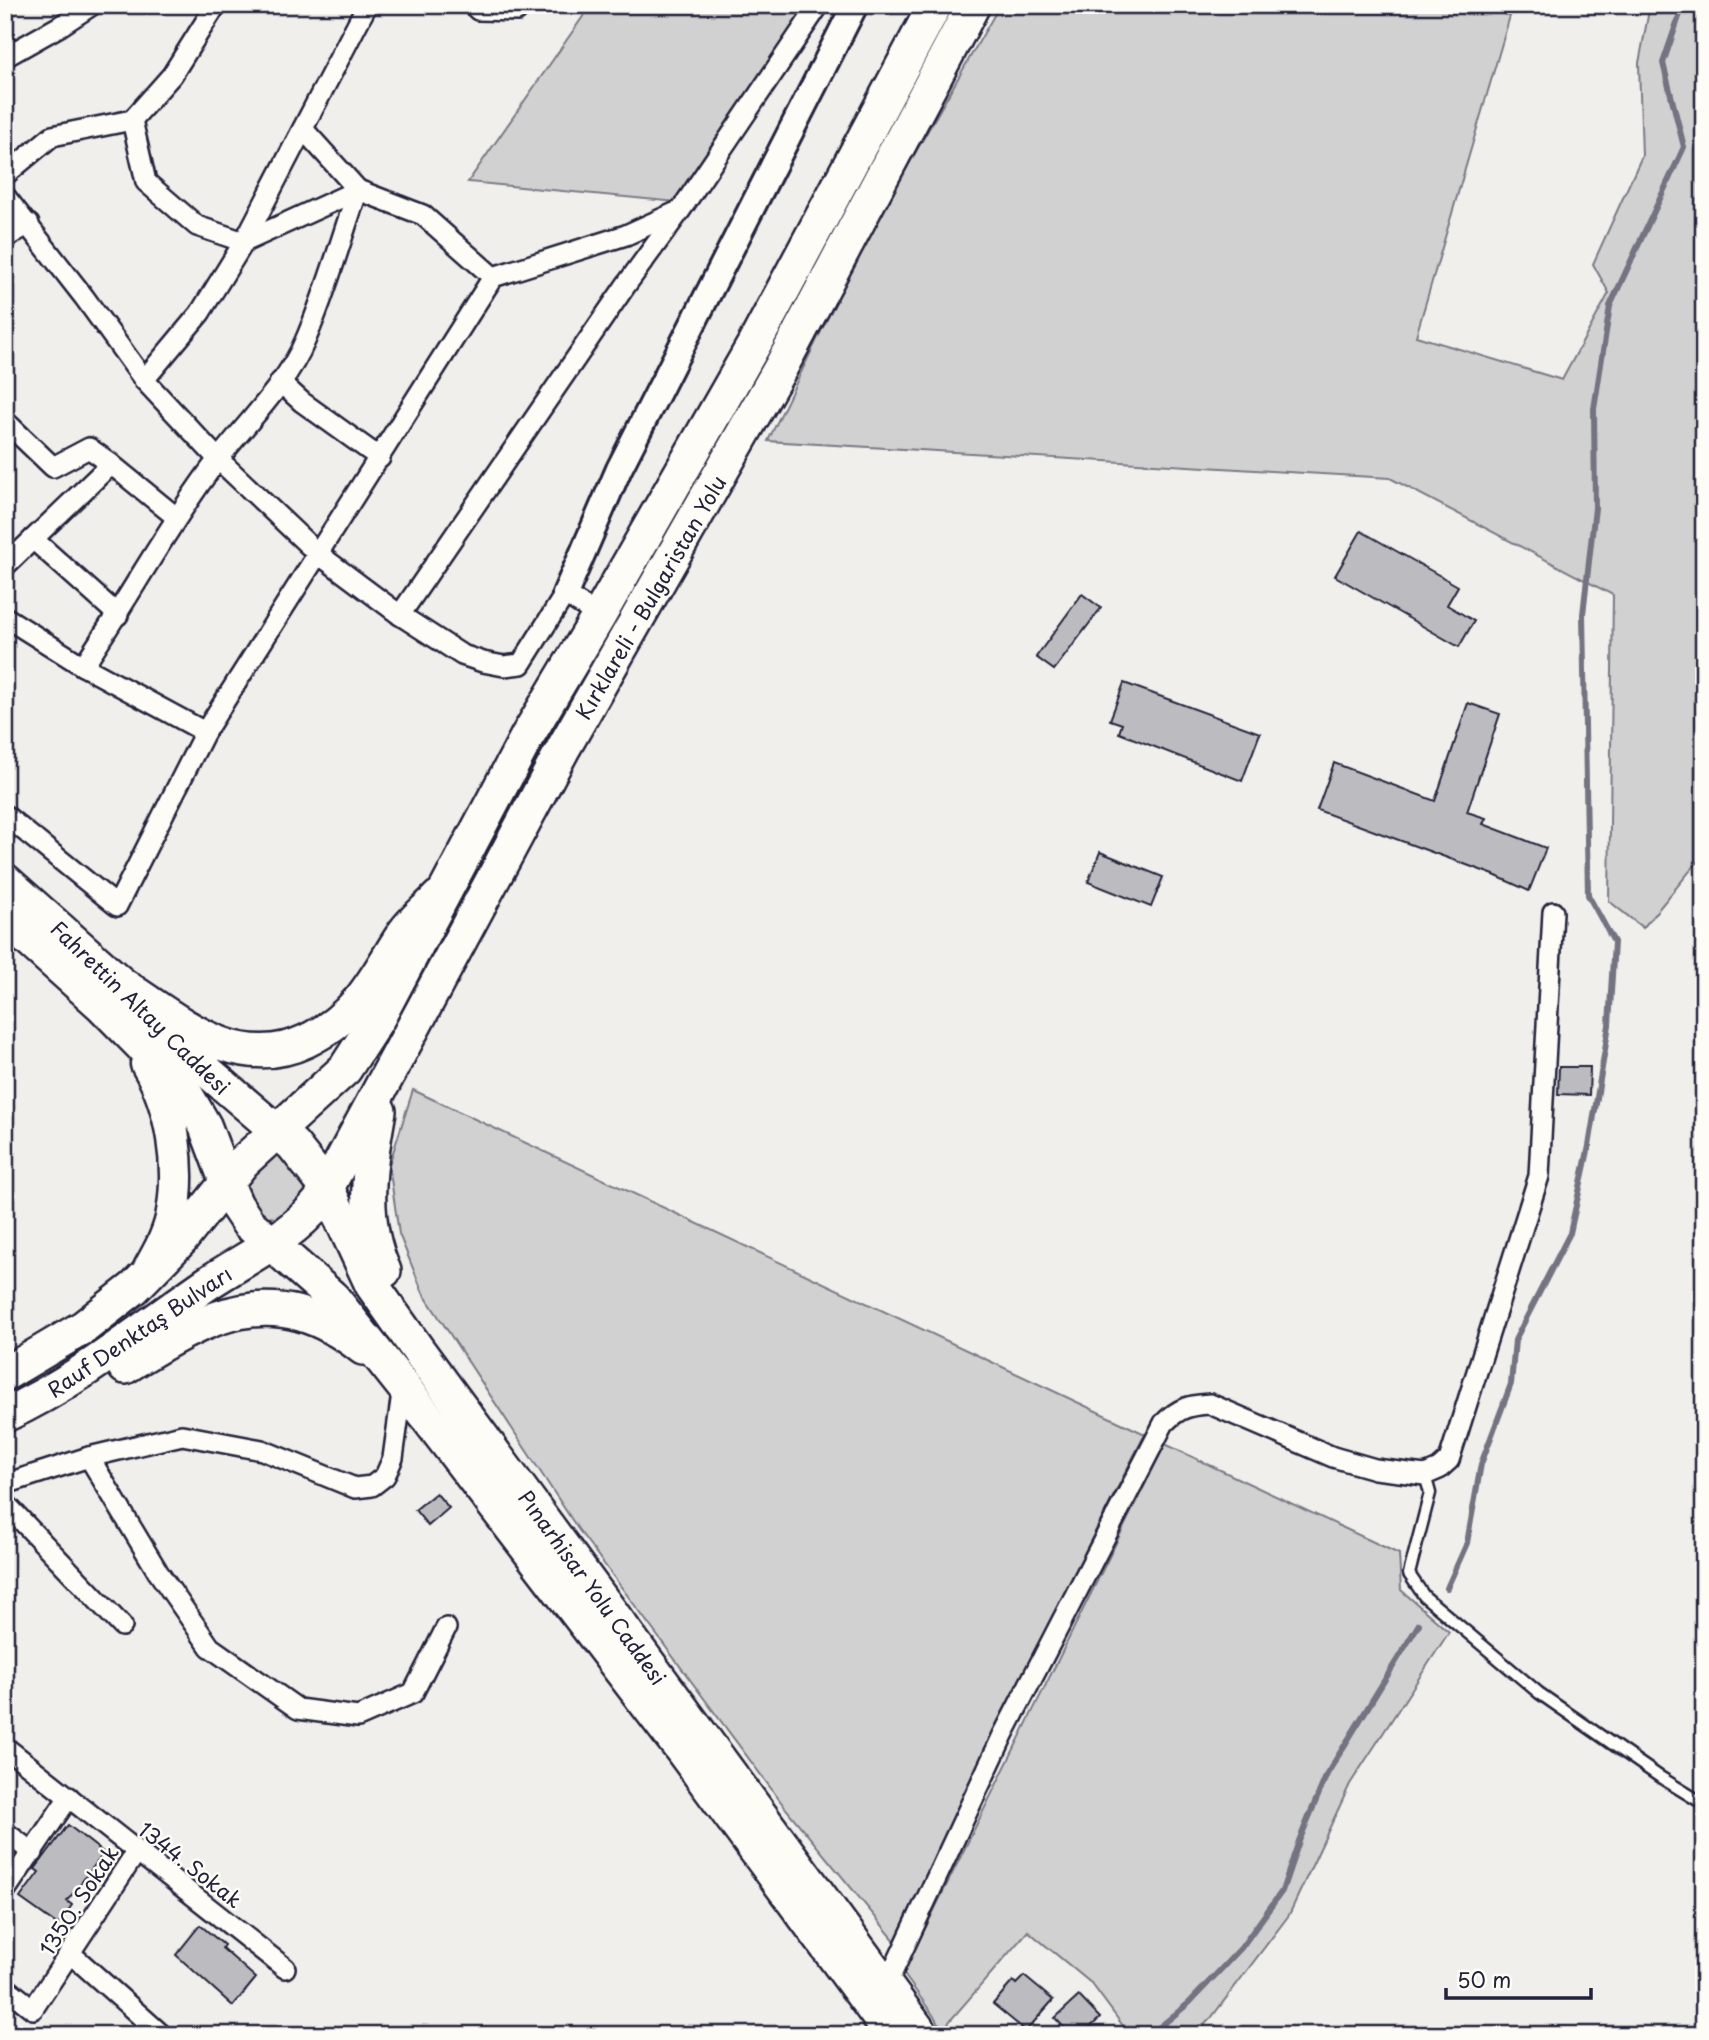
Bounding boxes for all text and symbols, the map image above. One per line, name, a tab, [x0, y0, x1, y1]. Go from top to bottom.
street label: Kırklareli - Bulgaristan Yolu	[567, 469, 733, 725]
street label: Fahrettin Altay Caddesi	[44, 913, 238, 1101]
street label: Rauf Denktaş Bulvarı	[40, 1257, 238, 1405]
street label: Pınarhisar Yolu Caddesi	[511, 1483, 675, 1691]
street label: 1344. Sokak	[132, 1813, 250, 1915]
street label: 1350. Sokak	[30, 1839, 126, 1961]
scale bar	[1446, 1956, 1592, 2000]
text: 50 m	[1457, 1963, 1511, 1995]

